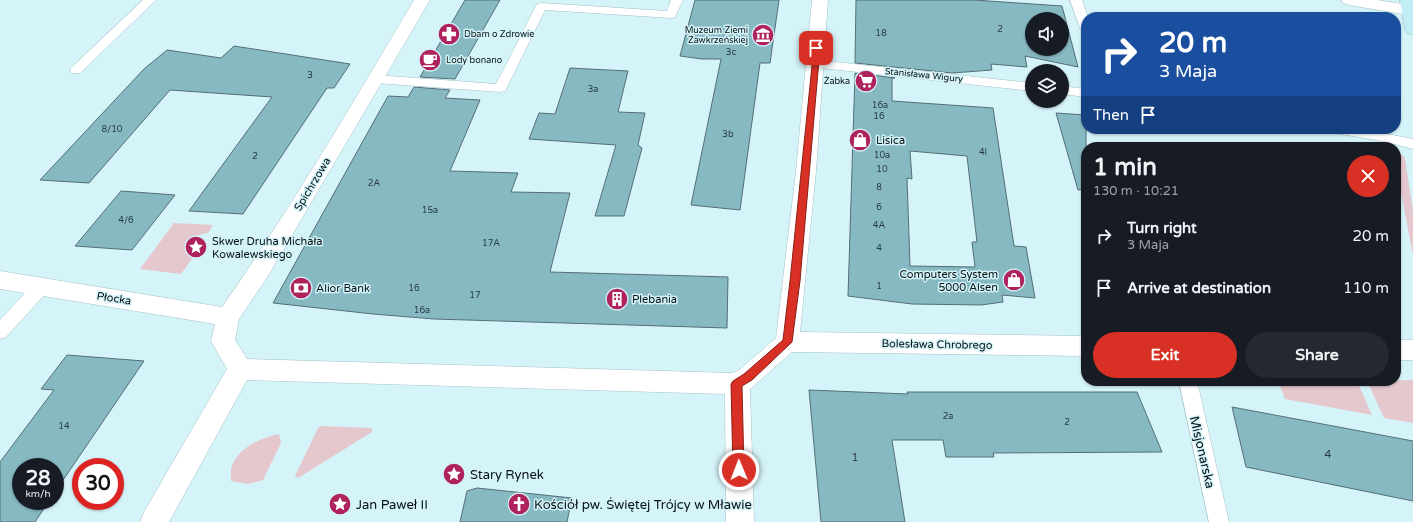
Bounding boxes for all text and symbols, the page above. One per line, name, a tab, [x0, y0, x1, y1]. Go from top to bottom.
map controls	[1025, 12, 1069, 108]
button: sound	[1025, 12, 1069, 56]
pharmacy icon: Dbam o Zdrowie	[436, 21, 462, 47]
museum icon: Muzeum Ziemi Zawkrzeńskiej	[750, 22, 776, 48]
house number: 2	[997, 24, 1003, 35]
place label: Muzeum Ziemi Zawkrzeńskiej	[685, 25, 748, 46]
text: 20 m	[1159, 26, 1227, 60]
house number: 18	[875, 28, 887, 39]
icon: right	[1093, 28, 1145, 80]
place label: Dbam o Zdrowie	[464, 29, 534, 40]
pin	[799, 31, 833, 65]
icon: arrive	[805, 37, 827, 59]
cafe icon: Lody bonano	[417, 47, 443, 73]
house number: 3c	[726, 47, 736, 58]
place label: Lody bonano	[446, 55, 503, 66]
text: 3 Maja	[1159, 60, 1217, 82]
button: layers	[1025, 64, 1069, 108]
street label: Stanisława Wigury	[884, 66, 964, 85]
supermarket icon: Żabka	[853, 68, 879, 94]
house number: 3	[307, 70, 313, 81]
place label: Żabka	[824, 76, 850, 87]
house number: 3a	[588, 84, 598, 95]
house number: 16a	[872, 100, 888, 111]
icon: arrive	[1137, 104, 1159, 126]
text: Then	[1093, 106, 1129, 124]
house number: 16	[873, 111, 885, 122]
house number: 8/10	[102, 124, 123, 135]
shop icon: Lisica	[847, 127, 873, 153]
house number: 3b	[722, 129, 734, 140]
place label: Lisica	[876, 134, 905, 147]
house number: 4I	[979, 147, 987, 158]
house number: 10a	[874, 150, 890, 161]
house number: 2	[252, 151, 258, 162]
text: 1 min	[1093, 153, 1157, 182]
street label: Spichrzowa	[291, 155, 333, 213]
button: close	[1347, 155, 1389, 197]
house number: 10	[876, 164, 888, 175]
house number: 2A	[368, 178, 380, 189]
house number: 8	[876, 182, 882, 193]
text: 130 m · 10:21	[1093, 183, 1179, 199]
house number: 6	[876, 202, 882, 213]
house number: 15a	[422, 205, 438, 216]
house number: 4/6	[118, 215, 134, 226]
text: Turn right	[1127, 219, 1197, 237]
house number: 4A	[873, 220, 885, 231]
icon: right	[1093, 225, 1115, 247]
text: 20 m	[1352, 227, 1389, 245]
place icon: Skwer Druha Michała Kowalewskiego	[183, 234, 209, 260]
place label: Skwer Druha Michała Kowalewskiego	[212, 235, 322, 261]
text: 3 Maja	[1127, 237, 1169, 253]
house number: 17A	[482, 238, 500, 249]
house number: 4	[876, 243, 882, 254]
shop icon: Computers System 5000 Alsen	[1001, 267, 1027, 293]
place label: Computers System 5000 Alsen	[899, 268, 998, 294]
bank icon: Alior Bank	[288, 275, 314, 301]
icon: arrive	[1093, 277, 1115, 299]
text: Arrive at destination	[1127, 279, 1271, 297]
text: 110 m	[1343, 279, 1389, 297]
house number: 1	[876, 281, 882, 292]
place label: Alior Bank	[316, 282, 370, 295]
house number: 16	[408, 283, 420, 294]
building icon: Plebania	[604, 286, 630, 312]
street label: Płocka	[96, 289, 132, 308]
house number: 17	[469, 290, 481, 301]
place label: Plebania	[632, 293, 677, 306]
house number: 16a	[414, 305, 430, 316]
button: Exit	[1093, 332, 1237, 378]
button: Share	[1245, 332, 1389, 378]
street label: Bolesława Chrobrego	[881, 337, 993, 352]
house number: 2a	[943, 411, 953, 422]
street label: Misjonarska	[1186, 414, 1218, 490]
house number: 2	[1064, 417, 1070, 428]
house number: 14	[58, 421, 70, 432]
house number: 4	[1325, 448, 1332, 461]
position arrow	[718, 449, 760, 491]
house number: 1	[852, 451, 858, 464]
speed limit sign: 30	[72, 458, 124, 510]
place icon: Stary Rynek	[441, 461, 467, 487]
text: 28	[25, 467, 51, 491]
place label: Stary Rynek	[470, 467, 544, 483]
text: km/h	[25, 488, 51, 500]
place icon: Jan Paweł II	[327, 491, 353, 517]
church icon: Kościół pw. Świętej Trójcy w Mławie	[506, 491, 532, 517]
place label: Jan Paweł II	[356, 497, 428, 513]
place label: Kościół pw. Świętej Trójcy w Mławie	[534, 497, 752, 513]

